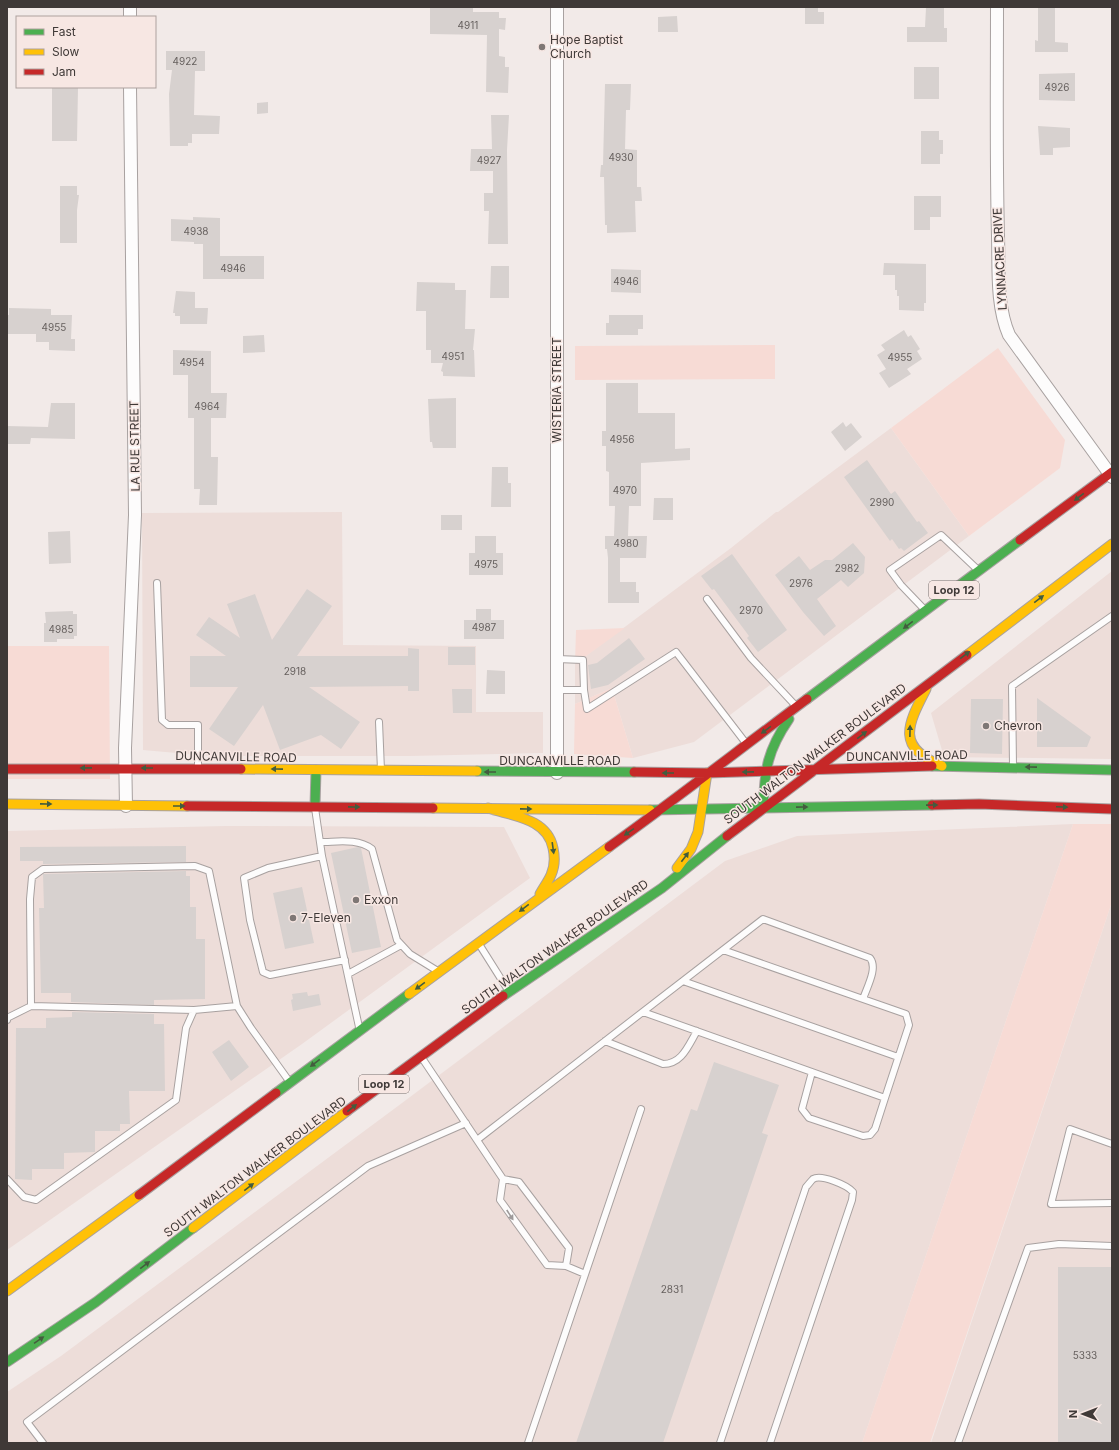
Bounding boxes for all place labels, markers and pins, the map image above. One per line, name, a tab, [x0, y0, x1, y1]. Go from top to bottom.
place label: Hope Baptist Church	[550, 32, 623, 61]
marker: Hope Baptist Church	[537, 42, 547, 52]
place label: Chevron	[994, 718, 1042, 733]
marker: Chevron	[981, 721, 991, 731]
place label: Exxon	[364, 892, 398, 907]
marker: Exxon	[351, 895, 361, 905]
place label: 7-Eleven	[301, 910, 351, 925]
marker: 7-Eleven	[288, 913, 298, 923]

